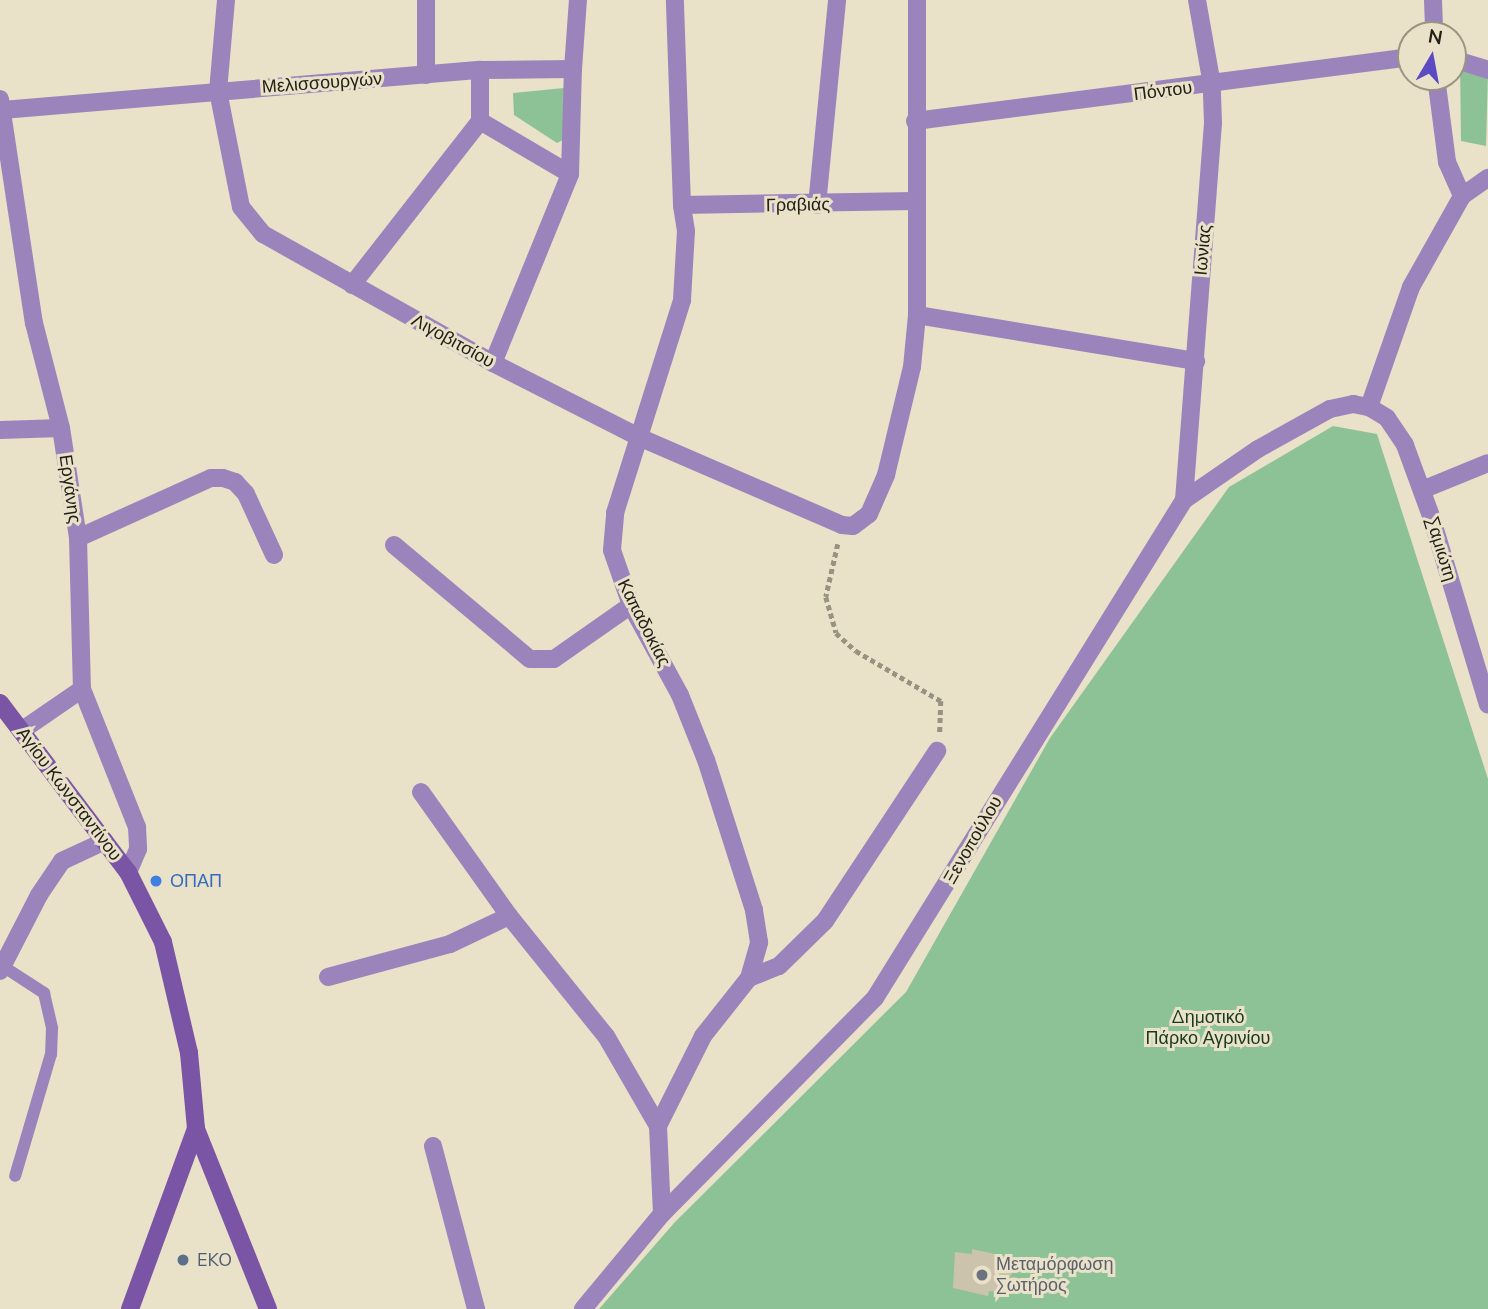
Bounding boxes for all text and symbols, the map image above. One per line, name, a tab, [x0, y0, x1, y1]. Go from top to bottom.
north arrow	[1397, 21, 1467, 91]
text: N	[1426, 23, 1445, 51]
street label: Μελισσουργών	[261, 68, 383, 98]
street label: Πόντου	[1133, 77, 1193, 105]
street label: Γραβιάς	[766, 194, 830, 216]
street label: Ιωνίας	[1190, 224, 1216, 276]
street label: Λιγοβιτσίου	[408, 309, 498, 373]
street label: Εργάνης	[54, 453, 86, 525]
street label: Σαμιώτη	[1421, 514, 1461, 584]
street label: Καπαδοκίας	[613, 576, 675, 670]
street label: Αγίου Κωνσταντίνου	[12, 723, 126, 865]
street label: Ξενοπούλου	[939, 792, 1007, 888]
place label: ΟΠΑΠ	[170, 870, 222, 892]
marker: ΟΠΑΠ	[148, 873, 164, 889]
park label: Δημοτικό Πάρκο Αγρινίου	[1146, 1007, 1270, 1050]
place label: EKO	[197, 1249, 232, 1271]
marker: EKO	[175, 1252, 191, 1268]
place label: Μεταμόρφωση Σωτήρος	[996, 1254, 1113, 1296]
marker: Μεταμόρφωση Σωτήρος	[974, 1267, 990, 1283]

